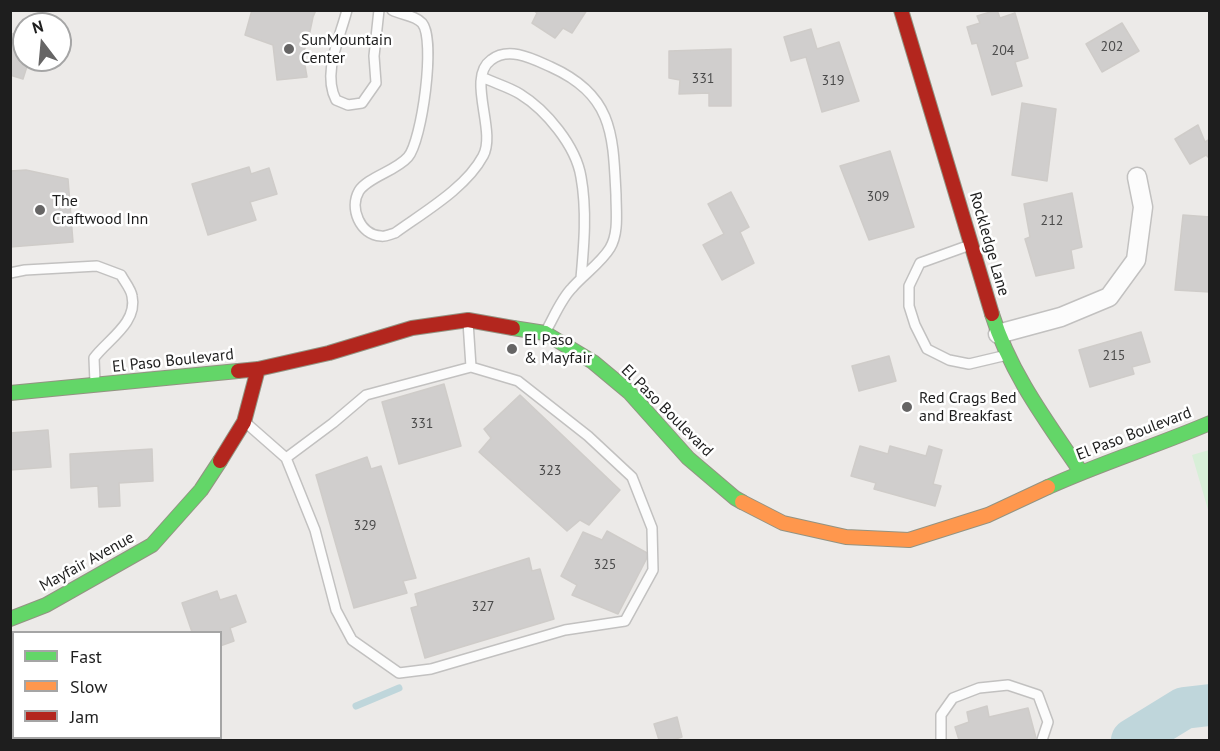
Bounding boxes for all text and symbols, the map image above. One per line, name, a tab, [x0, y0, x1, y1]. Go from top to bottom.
north arrow	[12, 12, 72, 72]
text: N	[30, 16, 45, 38]
place label: SunMountain Center	[301, 30, 392, 68]
house number: 202	[1101, 39, 1123, 55]
marker: SunMountain Center	[282, 42, 296, 56]
house number: 204	[992, 43, 1014, 59]
house number: 331	[692, 71, 714, 87]
house number: 319	[822, 73, 844, 89]
house number: 309	[867, 189, 889, 205]
street label: Rockledge Lane	[965, 190, 1013, 298]
place label: The Craftwood Inn	[52, 191, 148, 229]
marker: The Craftwood Inn	[33, 203, 47, 217]
house number: 212	[1041, 213, 1063, 229]
place label: El Paso & Mayfair	[524, 330, 592, 368]
marker: El Paso & Mayfair	[505, 342, 519, 356]
street label: El Paso Boulevard	[111, 345, 235, 377]
house number: 215	[1103, 348, 1125, 364]
street label: El Paso Boulevard	[617, 361, 717, 461]
place label: Red Crags Bed and Breakfast	[919, 388, 1017, 426]
marker: Red Crags Bed and Breakfast	[900, 400, 914, 414]
street label: El Paso Boulevard	[1074, 403, 1194, 465]
house number: 331	[411, 416, 433, 432]
house number: 323	[539, 463, 561, 479]
house number: 329	[354, 518, 376, 534]
street label: Mayfair Avenue	[36, 528, 138, 596]
house number: 325	[594, 557, 616, 573]
house number: 327	[472, 599, 494, 615]
legend	[12, 631, 222, 739]
text: Fast	[70, 645, 102, 668]
text: Slow	[70, 675, 108, 698]
text: Jam	[70, 705, 99, 728]

